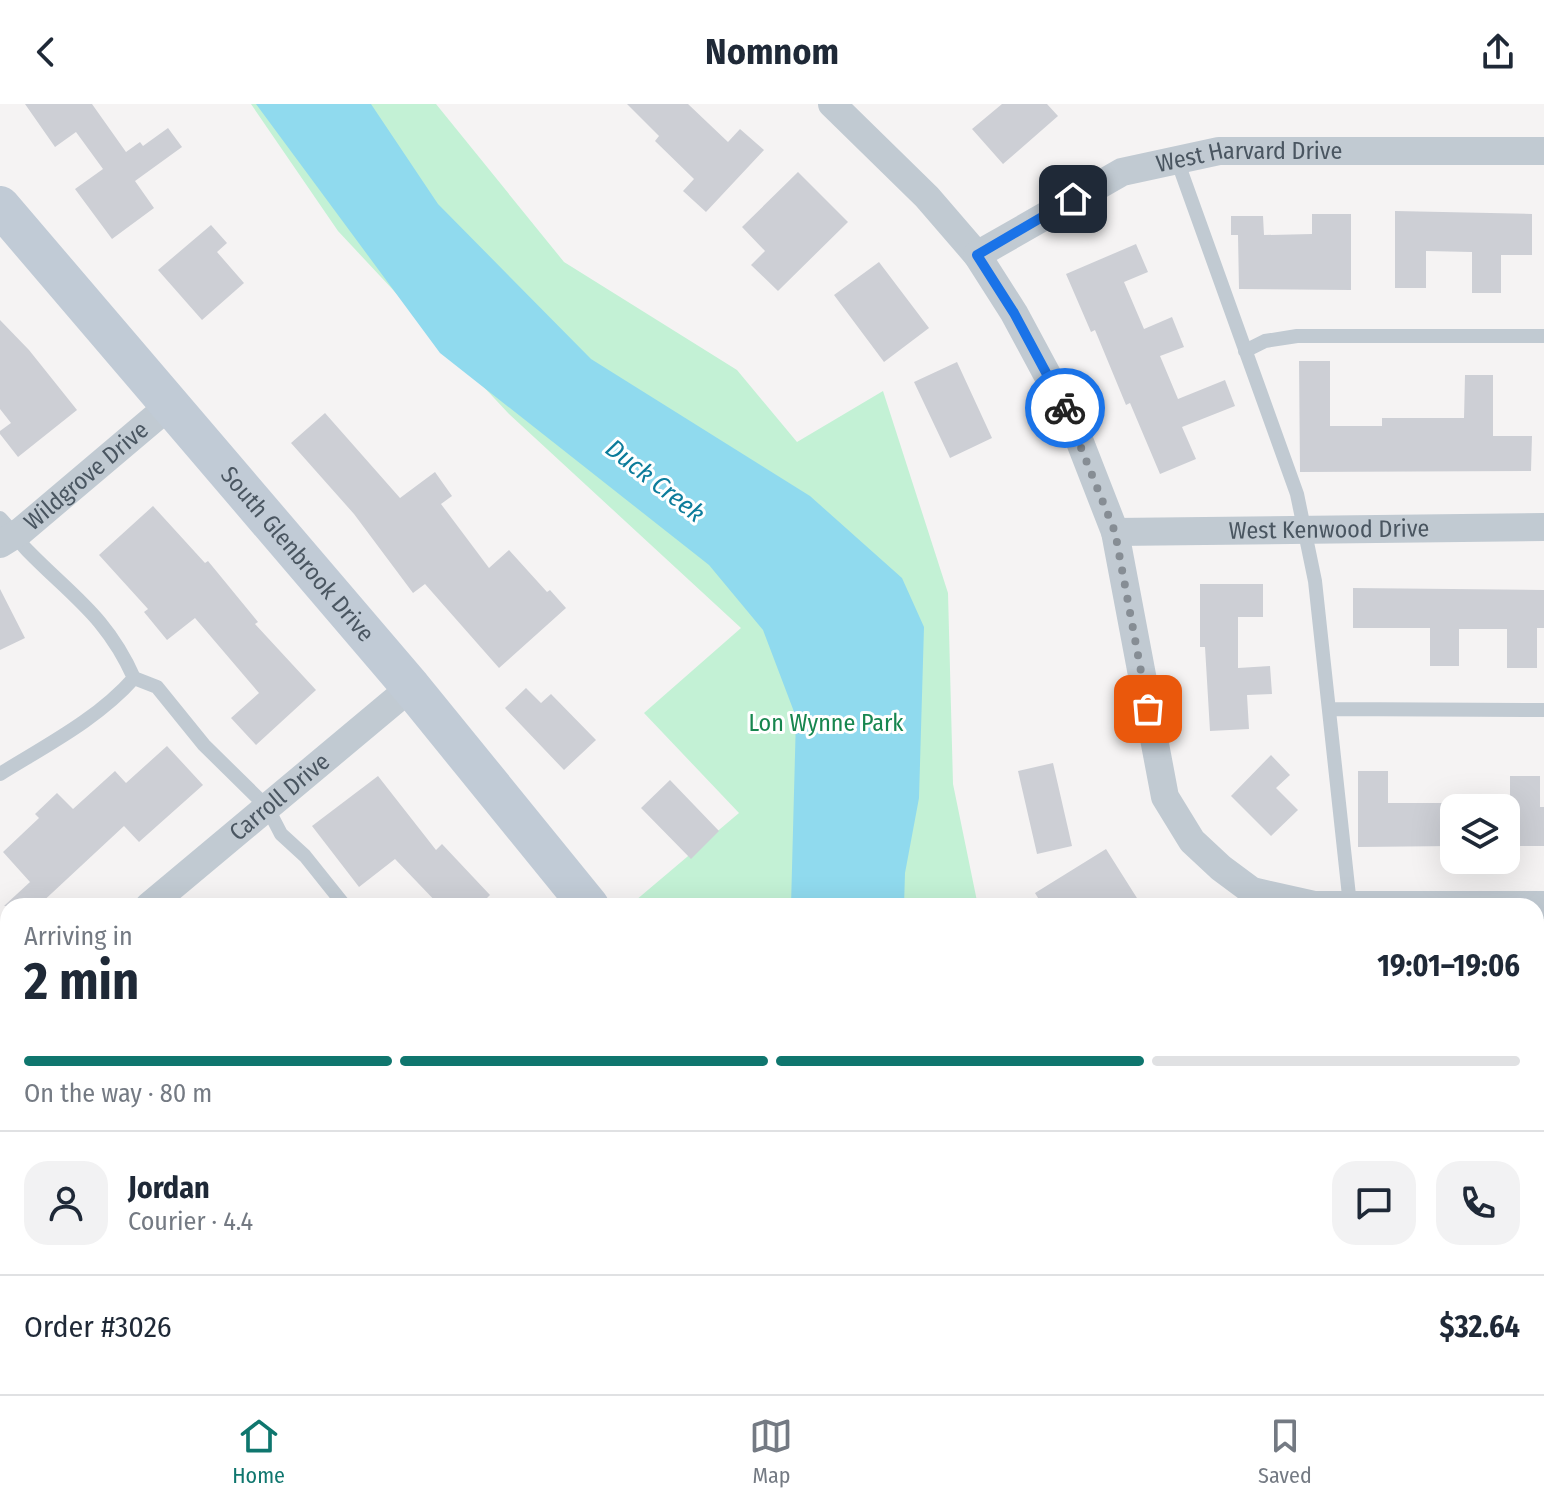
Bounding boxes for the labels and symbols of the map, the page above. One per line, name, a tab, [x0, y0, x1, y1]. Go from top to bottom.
street label: West Harvard Drive	[1154, 136, 1342, 178]
pin	[1039, 165, 1107, 233]
courier	[1025, 368, 1105, 448]
street label: Wildgrove Drive	[18, 416, 154, 536]
water label: Duck Creek	[599, 433, 711, 529]
street label: South Glenbrook Drive	[215, 461, 380, 647]
street label: West Kenwood Drive	[1229, 514, 1429, 545]
pin	[1114, 675, 1182, 743]
park label: Lon Wynne Park	[748, 709, 904, 737]
street label: Carroll Drive	[224, 747, 335, 847]

